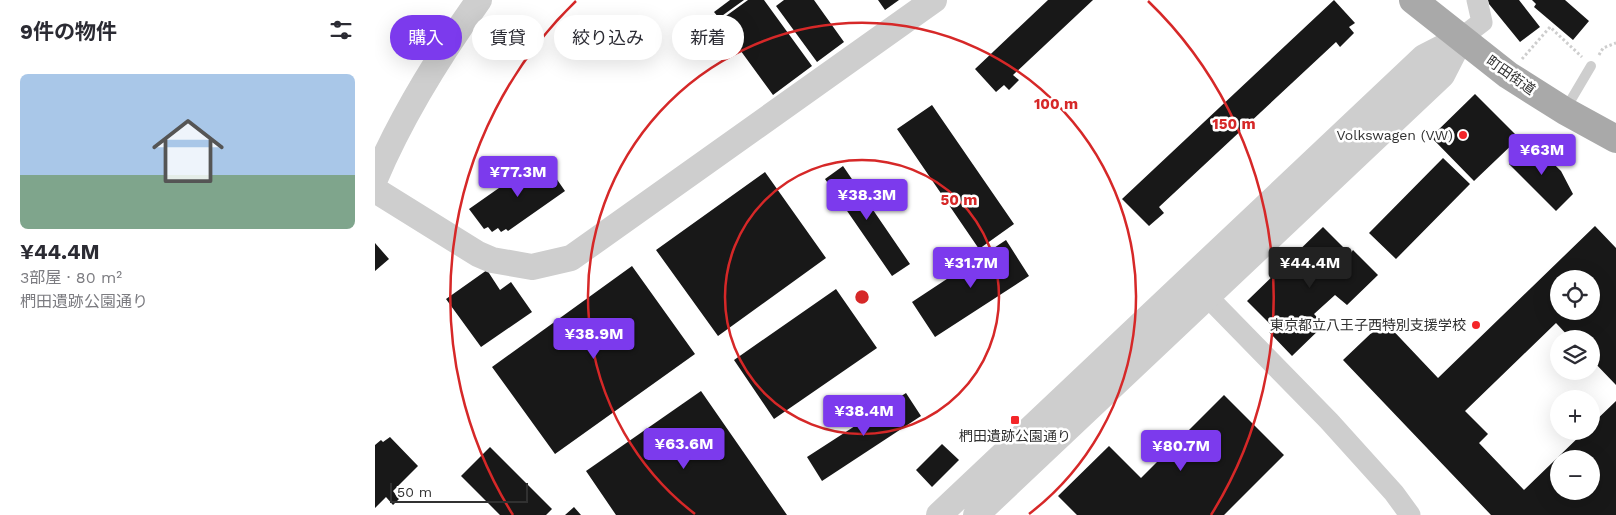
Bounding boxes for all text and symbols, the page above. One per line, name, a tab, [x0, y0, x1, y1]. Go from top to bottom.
chip: 購入	[390, 15, 462, 60]
chip: 賃貸	[472, 15, 544, 60]
chip: 絞り込み	[554, 15, 662, 60]
chip: 新着	[672, 15, 744, 60]
icon: filters	[327, 16, 355, 44]
text: 9件の物件	[20, 19, 117, 44]
street label: 町田街道	[1483, 52, 1539, 98]
text: 100 m	[1034, 95, 1078, 113]
icon: home	[143, 106, 233, 196]
text: 150 m	[1212, 115, 1256, 133]
place label: Volkswagen (VW)	[1336, 127, 1453, 143]
marker: Volkswagen (VW)	[1457, 129, 1469, 141]
pin: ¥63M	[1512, 134, 1572, 176]
text: ¥63M	[1520, 140, 1564, 159]
pin: ¥77.3M	[477, 156, 559, 198]
text: ¥77.3M	[490, 162, 546, 181]
pin: ¥38.3M	[826, 178, 908, 221]
text: ¥38.3M	[838, 185, 896, 204]
text: 50 m	[941, 191, 977, 209]
text: ¥44.4M	[20, 239, 100, 264]
pin: ¥31.7M	[930, 246, 1012, 289]
pin: ¥44.4M	[1269, 246, 1351, 289]
text: ¥31.7M	[944, 253, 998, 272]
text: ¥44.4M	[1280, 253, 1340, 272]
text: 3部屋 · 80 m²	[20, 268, 122, 287]
map controls	[1550, 270, 1600, 500]
button: locate	[1550, 270, 1600, 320]
centre of rings	[853, 288, 871, 306]
text: 椚田遺跡公園通り	[20, 292, 148, 311]
place label: 東京都立八王子西特別支援学校	[1270, 317, 1466, 333]
pin: ¥38.9M	[553, 318, 635, 360]
marker: 東京都立八王子西特別支援学校	[1470, 319, 1482, 331]
text: ¥38.9M	[564, 324, 624, 343]
button: layers	[1550, 330, 1600, 380]
button: +	[1550, 390, 1600, 440]
pin: ¥38.4M	[823, 394, 905, 437]
text: ¥38.4M	[834, 401, 894, 420]
marker: 椚田遺跡公園通り	[1009, 414, 1021, 426]
pin: ¥63.6M	[643, 428, 725, 470]
place label: 椚田遺跡公園通り	[959, 428, 1071, 444]
pin: ¥80.7M	[1140, 430, 1222, 472]
text: ¥63.6M	[655, 434, 713, 453]
text: ¥80.7M	[1152, 436, 1210, 455]
button: −	[1550, 450, 1600, 500]
scale bar	[390, 480, 527, 503]
text: 50 m	[397, 484, 432, 500]

